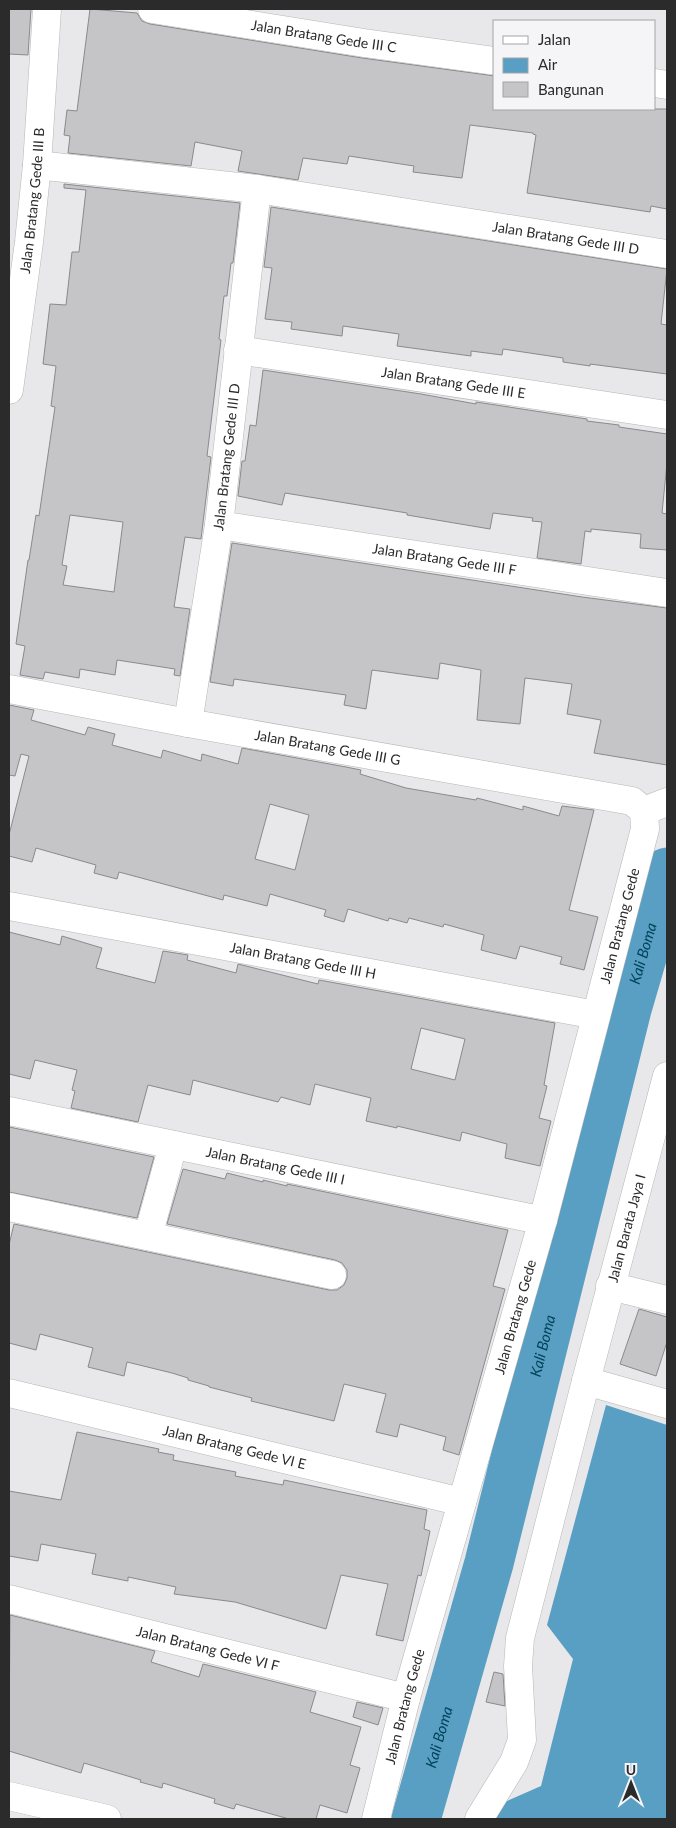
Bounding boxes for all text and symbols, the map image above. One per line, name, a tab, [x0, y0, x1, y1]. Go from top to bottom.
street label: Jalan Bratang Gede III C	[250, 16, 398, 55]
legend	[493, 20, 656, 110]
text: Jalan	[538, 30, 571, 48]
text: Air	[538, 55, 558, 73]
text: Bangunan	[538, 80, 604, 98]
street label: Jalan Bratang Gede III B	[16, 127, 47, 274]
street label: Jalan Bratang Gede III D	[491, 217, 640, 257]
street label: Jalan Bratang Gede III E	[380, 363, 527, 401]
street label: Jalan Bratang Gede III D	[209, 382, 243, 532]
street label: Jalan Bratang Gede III F	[371, 539, 518, 578]
street label: Jalan Bratang Gede III G	[254, 726, 402, 768]
street label: Jalan Bratang Gede	[596, 866, 642, 985]
water label: Kali Boma	[625, 920, 660, 986]
street label: Jalan Bratang Gede III H	[229, 938, 377, 982]
street label: Jalan Bratang Gede III I	[205, 1143, 347, 1188]
street label: Jalan Barata Jaya I	[604, 1172, 649, 1284]
street label: Jalan Bratang Gede	[490, 1258, 539, 1376]
water label: Kali Boma	[526, 1312, 559, 1378]
street label: Jalan Bratang Gede VI E	[161, 1421, 308, 1472]
street label: Jalan Bratang Gede VI F	[135, 1622, 281, 1674]
street label: Jalan Bratang Gede	[381, 1647, 428, 1766]
water label: Kali Boma	[421, 1704, 456, 1770]
north arrow	[606, 1758, 656, 1808]
text: U	[626, 1761, 636, 1778]

